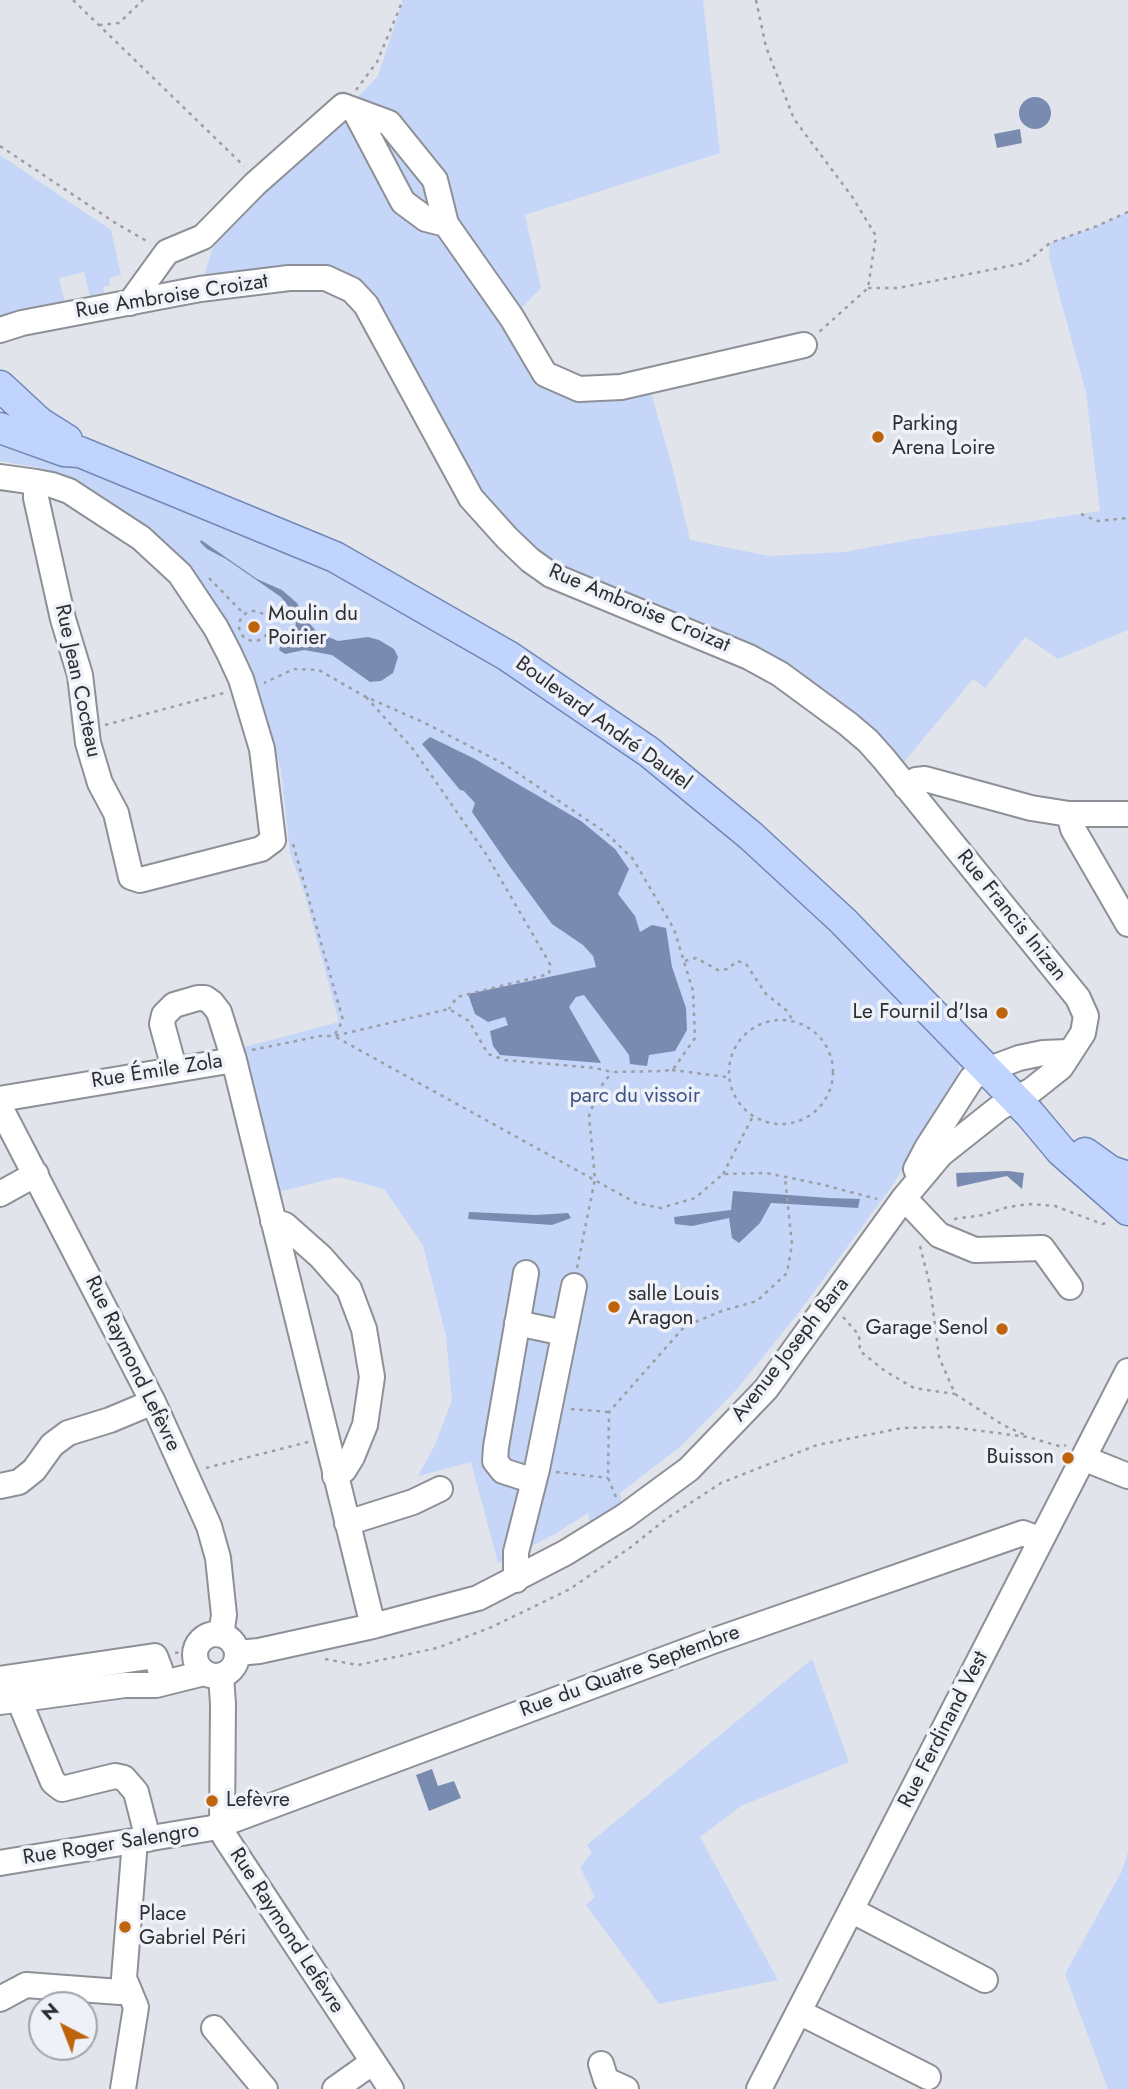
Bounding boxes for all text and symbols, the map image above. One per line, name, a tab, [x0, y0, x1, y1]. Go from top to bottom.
street label: Rue Ambroise Croizat	[74, 269, 270, 325]
place label: Parking Arena Loire	[892, 412, 995, 462]
marker: Parking Arena Loire	[870, 429, 886, 445]
street label: Rue Ambroise Croizat	[545, 559, 733, 659]
street label: Rue Jean Cocteau	[48, 602, 106, 760]
place label: Moulin du Poirier	[268, 602, 358, 652]
marker: Moulin du Poirier	[246, 619, 262, 635]
street label: Boulevard André Dautel	[510, 652, 696, 796]
street label: Rue Francis Inizan	[951, 846, 1071, 986]
place label: Le Fournil d'Isa	[853, 1000, 988, 1026]
marker: Le Fournil d'Isa	[994, 1005, 1010, 1021]
street label: Rue Émile Zola	[90, 1049, 224, 1095]
park label: parc du vissoir	[570, 1084, 700, 1110]
street label: Rue Raymond Lefèvre	[79, 1272, 185, 1456]
street label: Avenue Joseph Bara	[727, 1273, 855, 1427]
place label: salle Louis Aragon	[628, 1282, 719, 1332]
marker: salle Louis Aragon	[606, 1299, 622, 1315]
place label: Garage Senol	[866, 1316, 988, 1342]
marker: Garage Senol	[994, 1321, 1010, 1337]
place label: Buisson	[986, 1445, 1054, 1471]
marker: Buisson	[1060, 1450, 1076, 1466]
street label: Rue du Quatre Septembre	[517, 1620, 743, 1724]
street label: Rue Ferdinand Vest	[894, 1648, 994, 1812]
place label: Lefèvre	[226, 1788, 290, 1814]
marker: Lefèvre	[204, 1793, 220, 1809]
street label: Rue Roger Salengro	[21, 1819, 201, 1871]
street label: Rue Raymond Lefèvre	[223, 1844, 349, 2018]
place label: Place Gabriel Péri	[139, 1902, 246, 1952]
marker: Place Gabriel Péri	[117, 1919, 133, 1935]
north arrow	[28, 1991, 98, 2061]
text: N	[35, 1996, 65, 2027]

